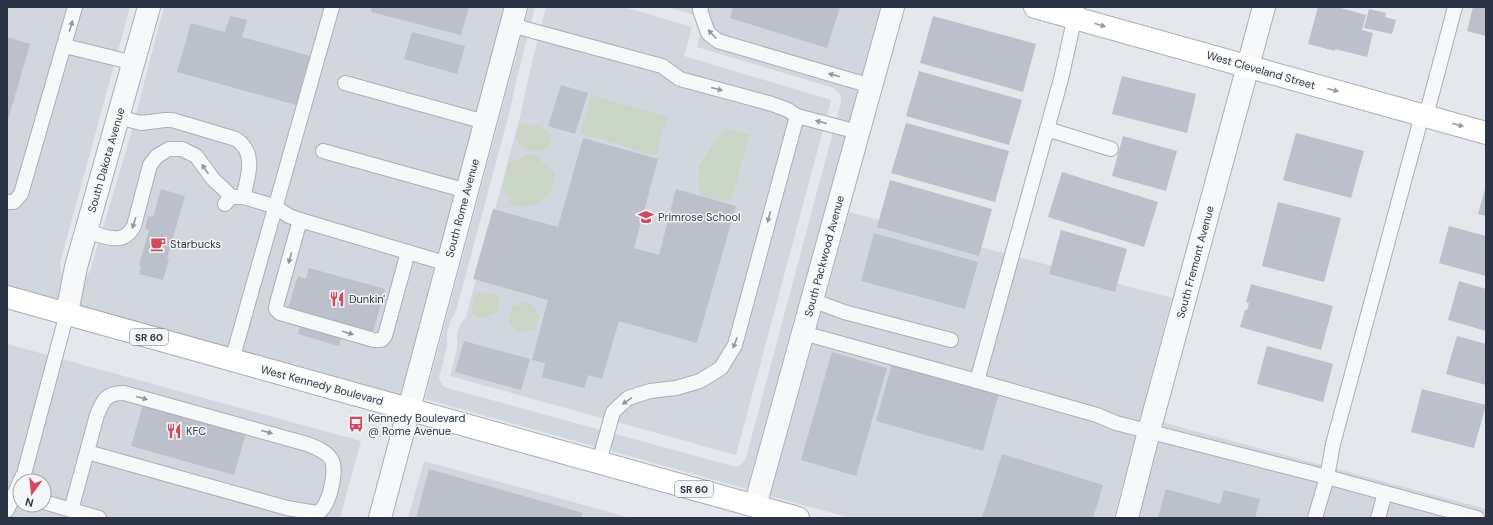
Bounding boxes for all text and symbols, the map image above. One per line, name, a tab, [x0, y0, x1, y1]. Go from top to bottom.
one-way arrow	[68, 20, 74, 32]
one-way arrow	[1094, 22, 1106, 28]
one-way arrow	[707, 29, 716, 39]
street label: West Cleveland Street	[1205, 48, 1317, 92]
one-way arrow	[828, 72, 840, 78]
one-way arrow	[711, 86, 723, 92]
one-way arrow	[1327, 87, 1339, 93]
street label: South Dakota Avenue	[84, 106, 128, 214]
one-way arrow	[815, 119, 827, 125]
one-way arrow	[1453, 122, 1465, 128]
street label: South Rome Avenue	[442, 157, 482, 259]
one-way arrow	[201, 163, 209, 174]
street label: South Packwood Avenue	[801, 194, 847, 318]
street label: South Fremont Avenue	[1173, 204, 1217, 320]
school or university icon: Primrose School	[637, 208, 655, 226]
place label: Primrose School	[658, 210, 740, 224]
one-way arrow	[766, 211, 772, 224]
one-way arrow	[131, 218, 137, 230]
cafe icon: Starbucks	[149, 235, 167, 253]
place label: Starbucks	[170, 237, 221, 251]
one-way arrow	[287, 252, 293, 264]
restaurant icon: Dunkin'	[328, 290, 346, 308]
place label: Dunkin'	[349, 292, 385, 306]
road number: SR 60	[130, 329, 168, 345]
one-way arrow	[343, 330, 355, 336]
one-way arrow	[731, 337, 737, 349]
street label: West Kennedy Boulevard	[259, 362, 385, 408]
one-way arrow	[136, 395, 148, 401]
one-way arrow	[621, 397, 633, 404]
place label: Kennedy Boulevard @ Rome Avenue	[368, 411, 465, 438]
bus stop icon: Kennedy Boulevard @ Rome Avenue	[347, 415, 365, 433]
restaurant icon: KFC	[165, 422, 183, 440]
place label: KFC	[186, 424, 206, 438]
one-way arrow	[261, 430, 273, 436]
north arrow	[12, 473, 52, 513]
road number: SR 60	[675, 481, 713, 497]
text: N	[24, 495, 35, 510]

